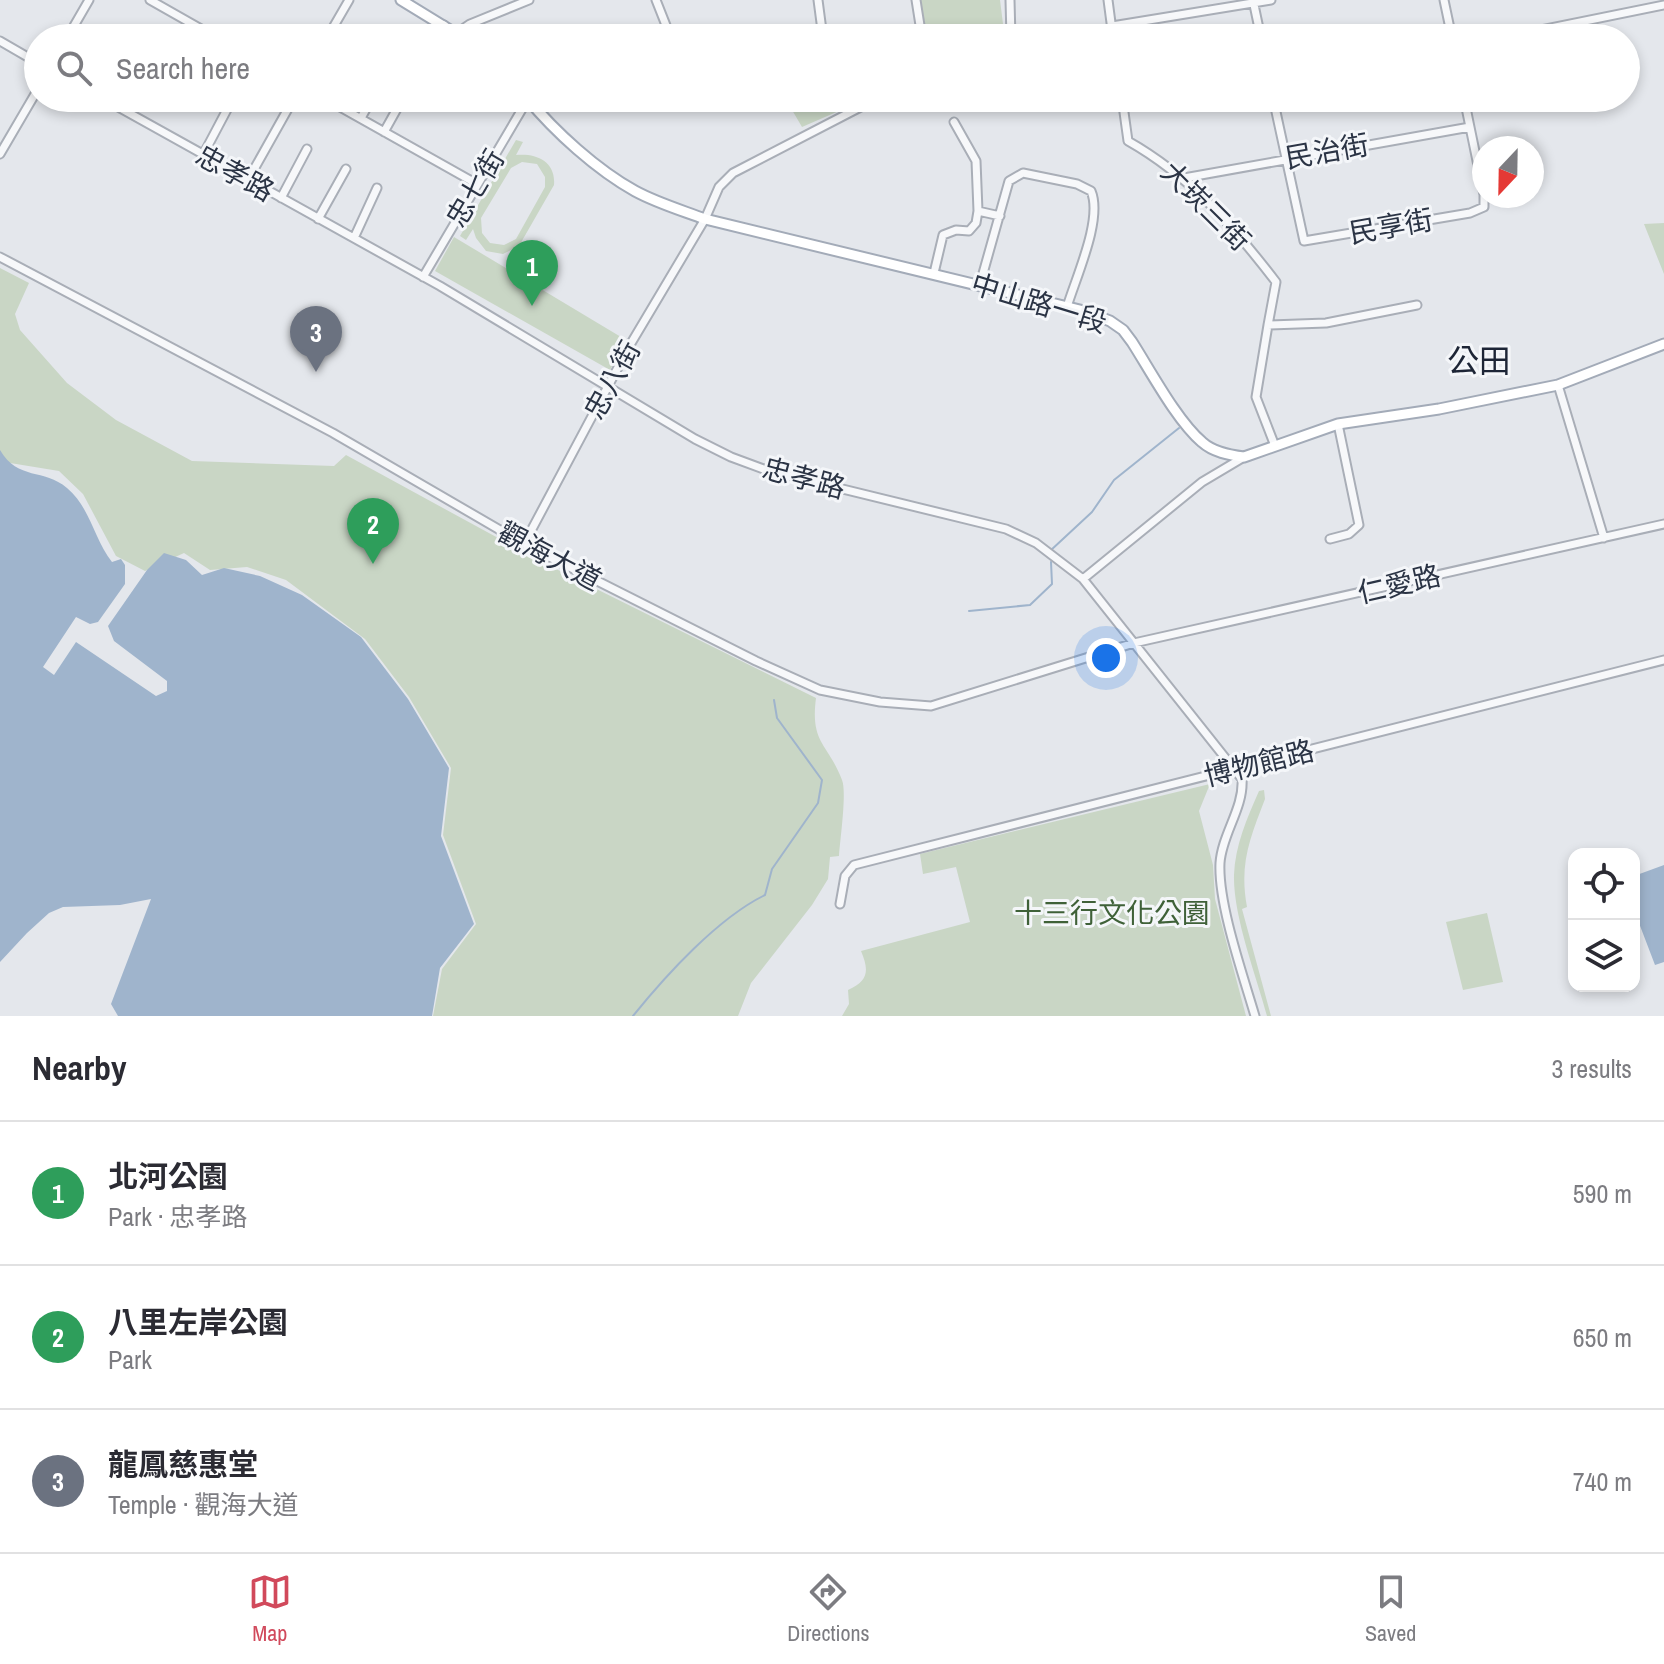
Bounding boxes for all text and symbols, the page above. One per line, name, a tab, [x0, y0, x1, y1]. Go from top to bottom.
search box	[24, 24, 1640, 112]
icon: search	[52, 46, 96, 90]
text: Search here	[116, 48, 250, 88]
street label: 民治街	[1282, 125, 1372, 177]
street label: 忠孝路	[189, 136, 281, 210]
north arrow	[1472, 136, 1544, 208]
street label: 忠七街	[437, 142, 513, 234]
street label: 大崁三街	[1153, 153, 1259, 259]
street label: 民享街	[1346, 200, 1436, 252]
pin: 1	[506, 240, 558, 306]
street label: 中山路一段	[966, 264, 1112, 342]
pin: 3	[290, 306, 342, 372]
street label: 忠八街	[575, 334, 649, 426]
district label: 公田	[1447, 339, 1511, 382]
street label: 忠孝路	[759, 449, 849, 507]
pin: 2	[347, 498, 399, 564]
street label: 觀海大道	[492, 513, 608, 599]
street label: 仁愛路	[1354, 556, 1444, 612]
your location	[1086, 638, 1126, 678]
street label: 博物館路	[1200, 731, 1318, 795]
map controls	[1568, 848, 1640, 992]
button: locate	[1568, 848, 1640, 920]
park label: 十三行文化公園	[1014, 894, 1210, 932]
button: layers	[1568, 920, 1640, 992]
text: Nearby	[32, 1045, 127, 1091]
text: 3 results	[1551, 1051, 1632, 1086]
text: 北河公園	[108, 1156, 228, 1196]
text: 1	[52, 1176, 64, 1211]
text: 590 m	[1573, 1176, 1632, 1211]
text: Park · 忠孝路	[108, 1199, 248, 1234]
text: 八里左岸公園	[108, 1302, 288, 1342]
text: 2	[52, 1320, 64, 1355]
text: 650 m	[1573, 1320, 1632, 1355]
text: Park	[108, 1342, 152, 1377]
text: 龍鳳慈惠堂	[108, 1444, 258, 1484]
text: 3	[52, 1464, 64, 1499]
text: 740 m	[1573, 1464, 1632, 1499]
text: Temple · 觀海大道	[108, 1487, 299, 1522]
tab: Map	[248, 1570, 292, 1648]
tab: Directions	[787, 1570, 870, 1648]
tab: Saved	[1365, 1570, 1416, 1648]

